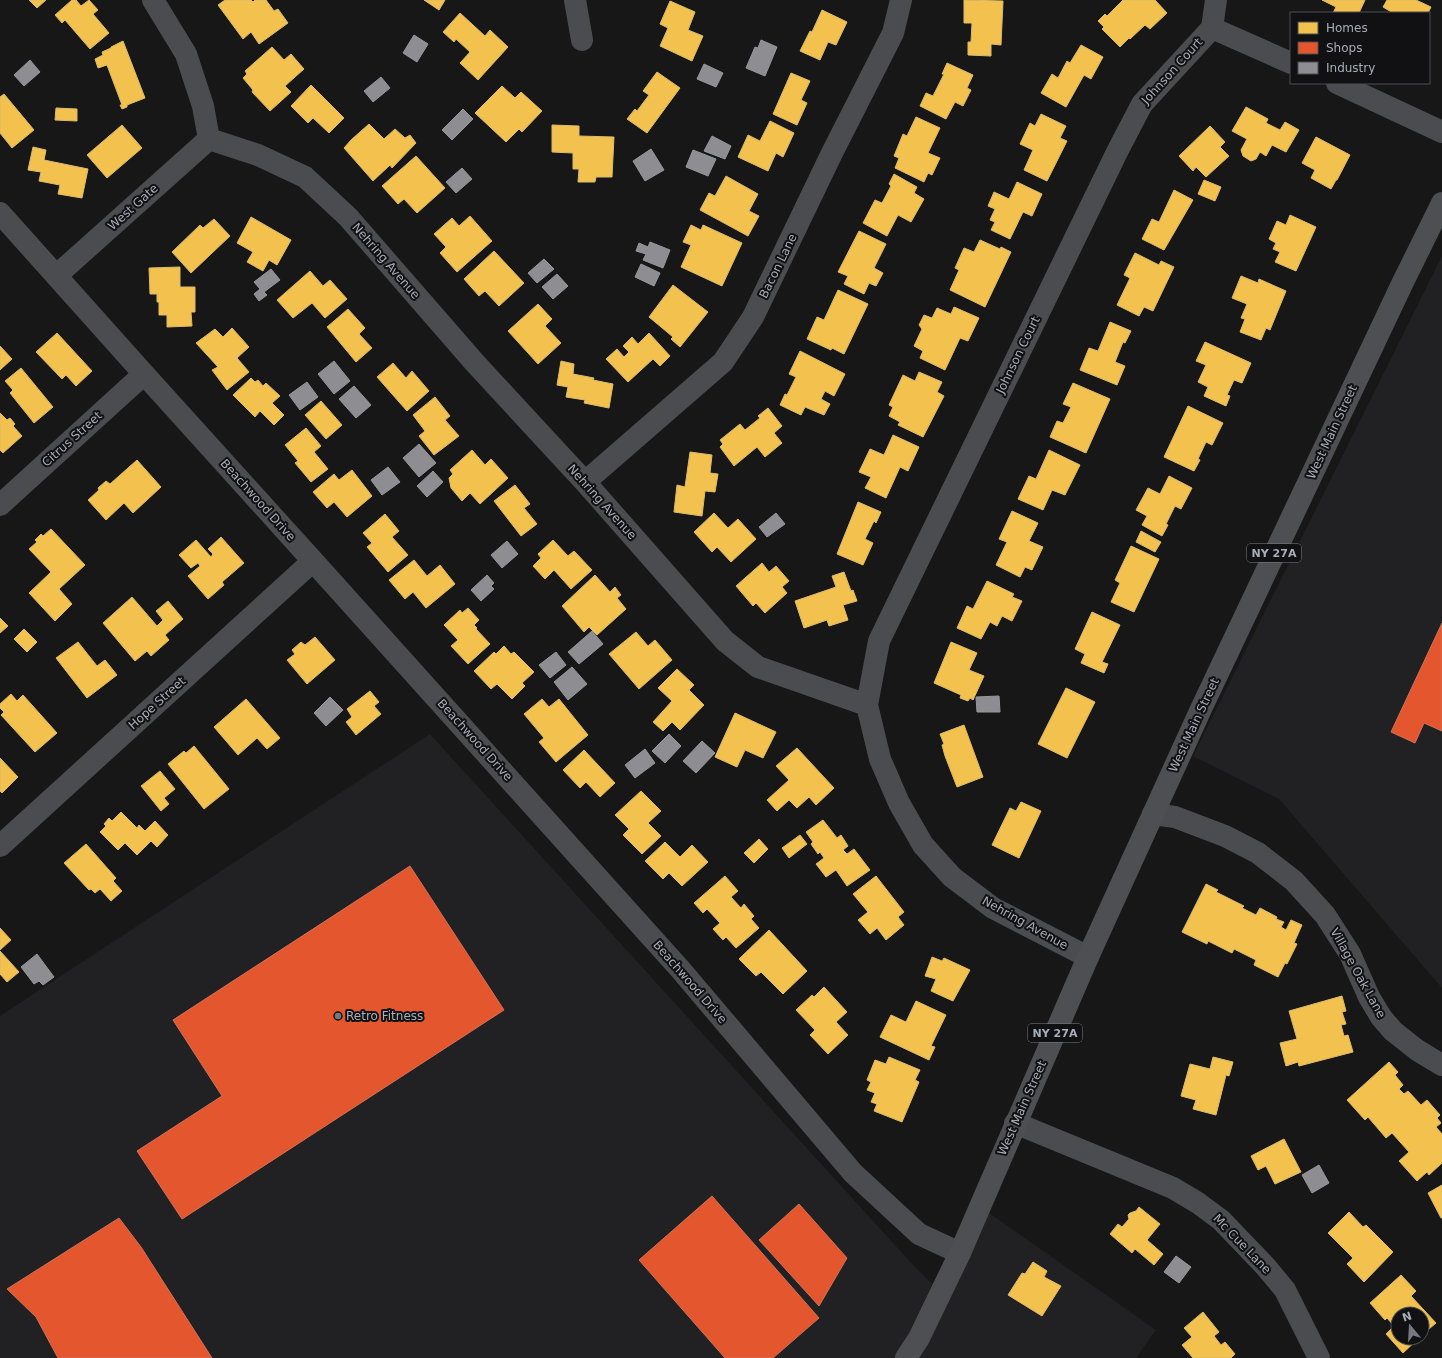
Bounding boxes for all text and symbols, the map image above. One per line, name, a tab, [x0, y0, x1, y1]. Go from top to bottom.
legend	[1290, 12, 1430, 84]
text: Homes	[1326, 21, 1368, 35]
street label: Johnson Court	[1138, 35, 1206, 108]
text: Shops	[1326, 41, 1362, 55]
text: Industry	[1326, 61, 1375, 75]
street label: West Gate	[105, 181, 161, 233]
street label: Nehring Avenue	[349, 220, 423, 302]
street label: Bacon Lane	[756, 231, 800, 301]
street label: Johnson Court	[993, 314, 1043, 397]
street label: West Main Street	[1304, 382, 1360, 481]
street label: Citrus Street	[39, 408, 105, 469]
street label: Beachwood Drive	[218, 456, 298, 544]
street label: Nehring Avenue	[565, 462, 639, 542]
road number: NY 27A	[1247, 544, 1301, 562]
street label: Hope Street	[126, 674, 189, 732]
street label: West Main Street	[1166, 675, 1222, 774]
street label: Beachwood Drive	[435, 696, 515, 784]
street label: Nehring Avenue	[980, 894, 1070, 952]
street label: Village Oak Lane	[1327, 926, 1389, 1020]
street label: Beachwood Drive	[650, 938, 730, 1026]
place label: Retro Fitness	[346, 1009, 423, 1023]
marker: Retro Fitness	[333, 1011, 343, 1021]
road number: NY 27A	[1028, 1024, 1082, 1042]
street label: West Main Street	[995, 1058, 1049, 1158]
street label: Mc Cue Lane	[1210, 1211, 1274, 1277]
north arrow	[1390, 1306, 1430, 1346]
text: N	[1401, 1309, 1413, 1325]

